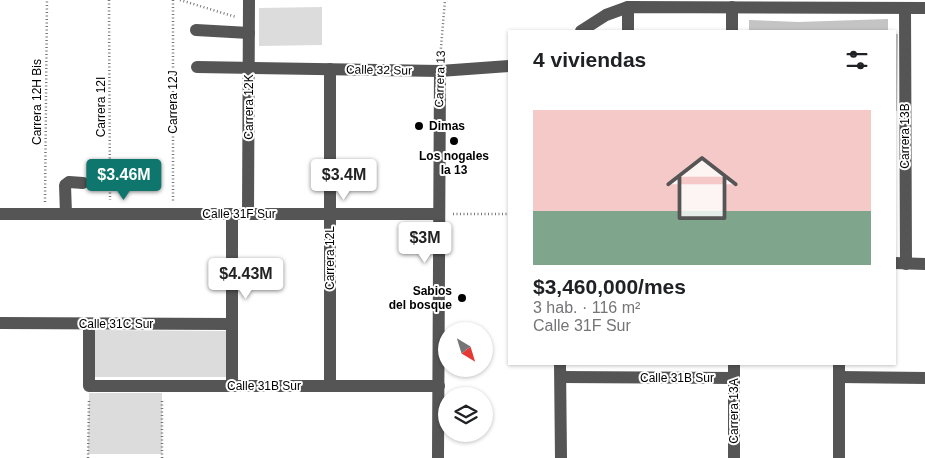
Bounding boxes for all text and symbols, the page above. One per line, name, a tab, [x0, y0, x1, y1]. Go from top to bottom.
icon: filters	[843, 46, 871, 74]
text: 4 viviendas	[533, 48, 646, 71]
street label: Carrera 13	[432, 50, 448, 108]
street label: Carrera 12H Bis	[30, 59, 44, 145]
street label: Calle 32 Sur	[346, 62, 412, 78]
street label: Carrera 12J	[166, 70, 180, 134]
street label: Carrera 12K	[242, 74, 256, 140]
street label: Carrera 12I	[94, 77, 108, 137]
street label: Carrera 13B	[898, 103, 912, 169]
place label: Dimas	[429, 119, 465, 133]
marker: Dimas	[413, 120, 425, 132]
marker: Los nogales la 13	[448, 135, 460, 147]
icon: home	[657, 143, 747, 233]
place label: Los nogales la 13	[419, 149, 489, 177]
pin: $3.46M	[83, 158, 165, 201]
pin: $3.4M	[309, 158, 379, 201]
text: $3.46M	[97, 166, 151, 183]
text: $3.4M	[322, 166, 366, 183]
street label: Calle 31F Sur	[202, 207, 276, 221]
pin: $3M	[401, 222, 449, 264]
street label: Carrera 12L	[323, 226, 337, 290]
text: $3M	[409, 229, 441, 246]
pin: $4.43M	[205, 258, 287, 300]
text: $4.43M	[219, 265, 273, 282]
text: $3,460,000/mes	[533, 275, 686, 298]
place label: Sabios del bosque	[389, 284, 452, 312]
marker: Sabios del bosque	[456, 292, 468, 304]
text: 3 hab. · 116 m²	[533, 299, 640, 316]
street label: Calle 31C Sur	[79, 317, 153, 331]
text: Calle 31F Sur	[533, 317, 631, 334]
north arrow	[438, 322, 492, 378]
map controls	[438, 322, 493, 442]
street label: Calle 31B Sur	[640, 371, 714, 385]
street label: Carrera 13A	[727, 378, 741, 444]
street label: Calle 31B Sur	[227, 379, 301, 393]
button: layers	[438, 387, 493, 442]

